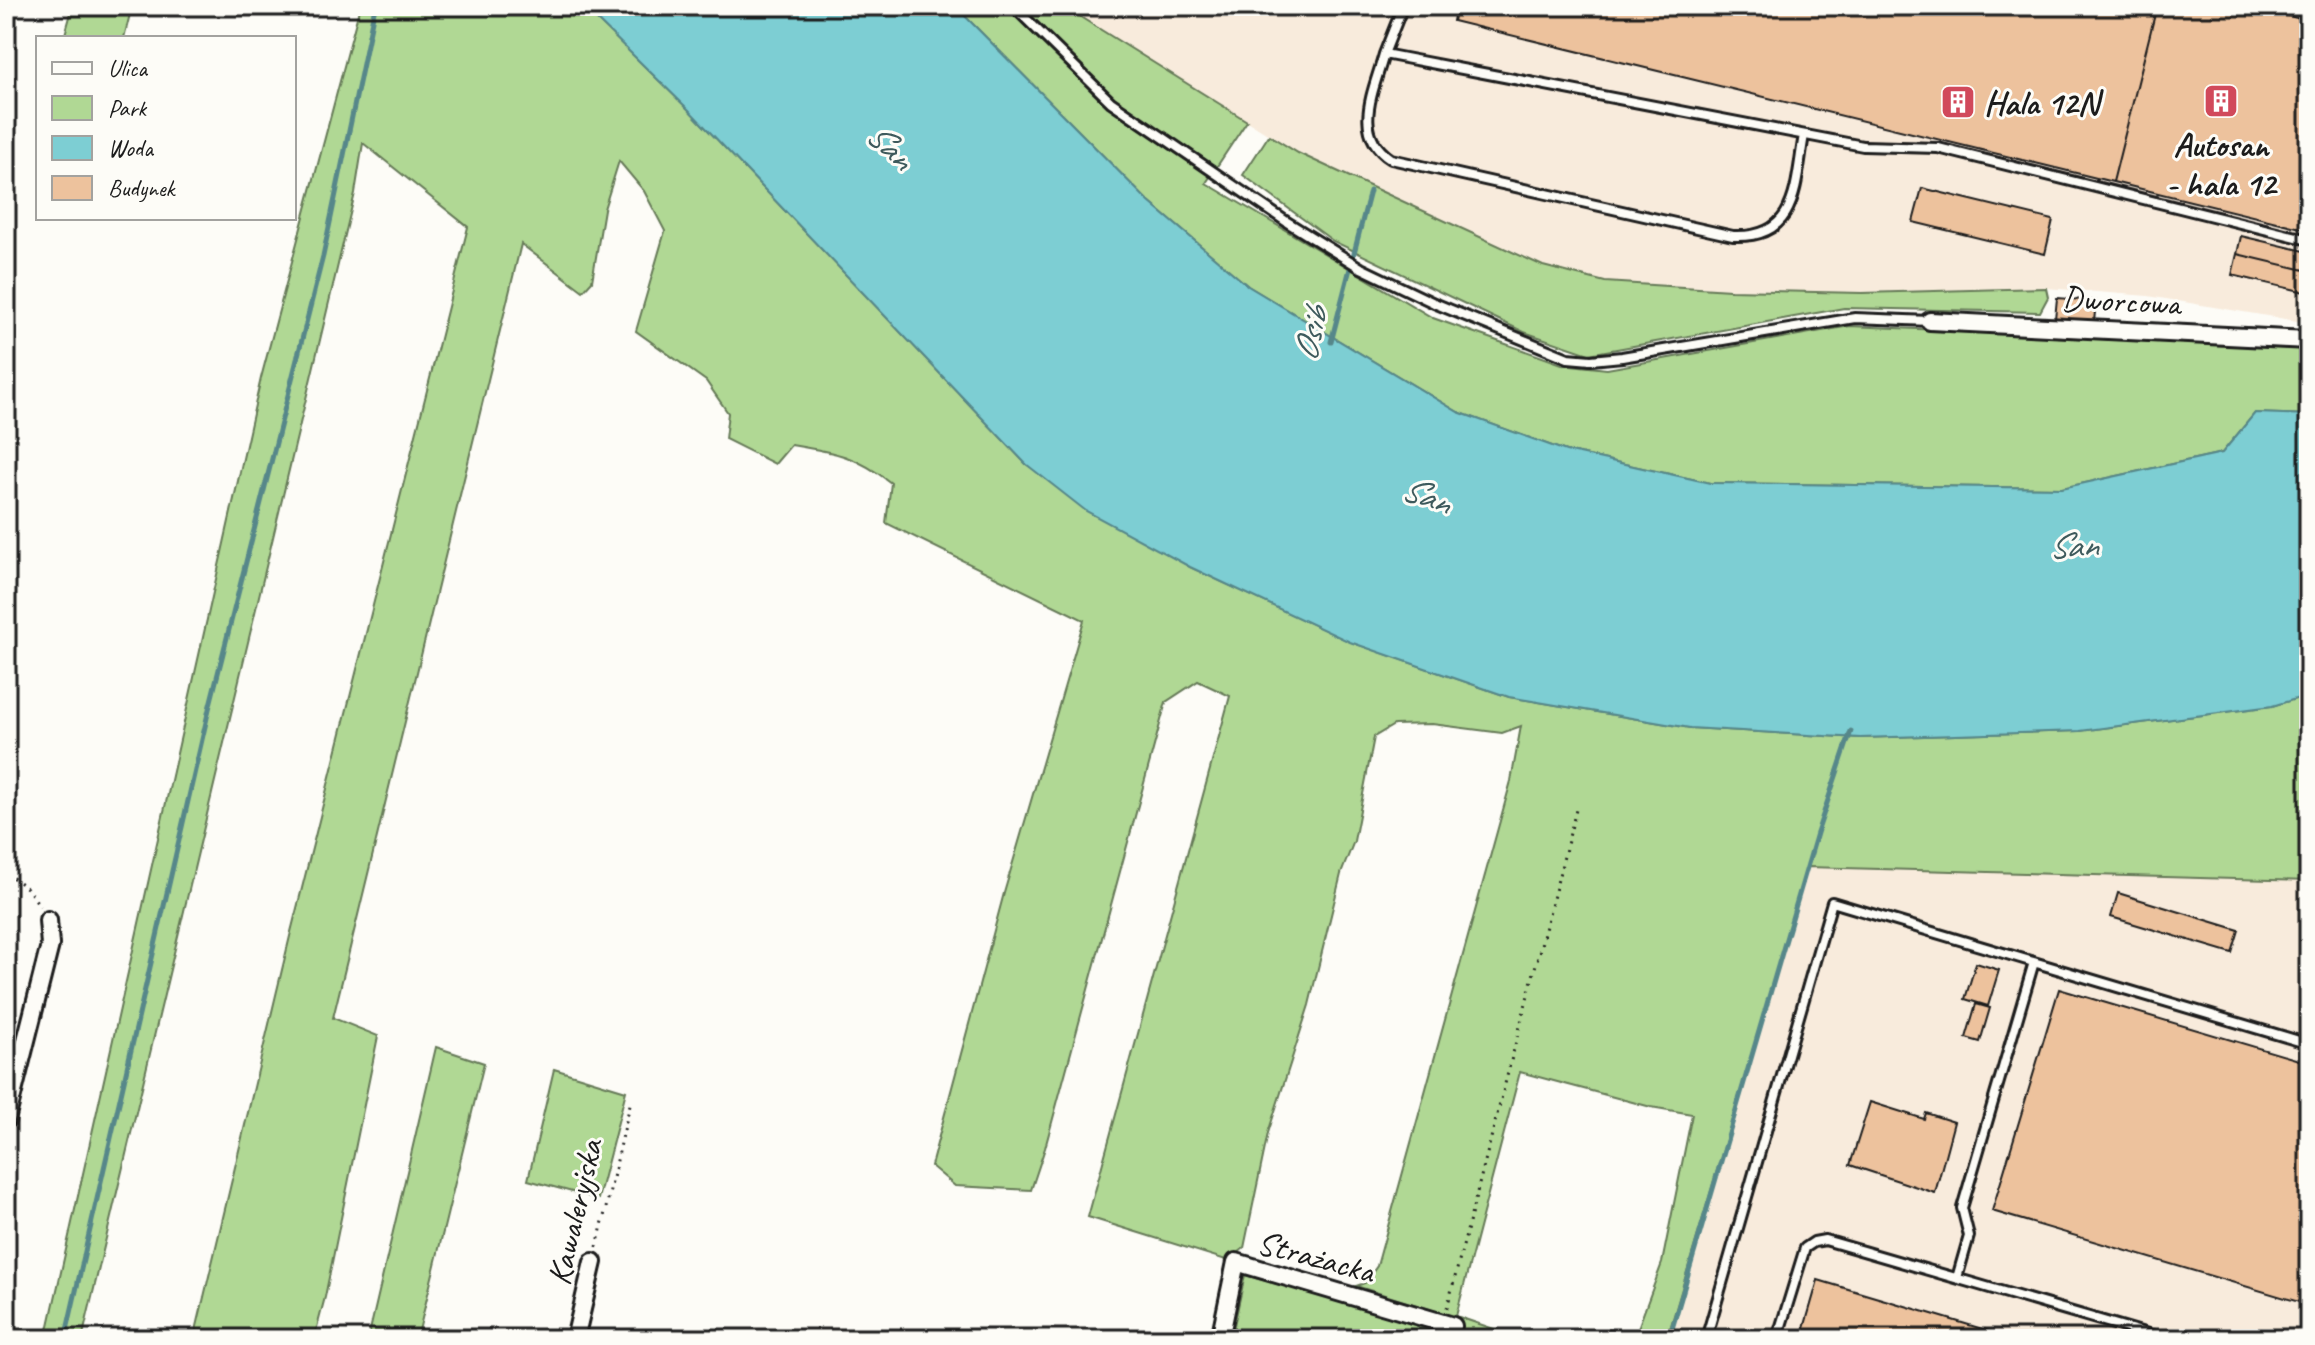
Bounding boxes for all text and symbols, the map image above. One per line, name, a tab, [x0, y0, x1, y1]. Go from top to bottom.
legend	[36, 36, 296, 220]
text: Ulica	[108, 53, 148, 83]
place label: Hala 12N	[1984, 81, 2104, 124]
building icon: Autosan - hala 12	[2202, 82, 2240, 120]
building icon: Hala 12N	[1939, 83, 1977, 121]
text: Park	[108, 93, 148, 123]
water label: San	[857, 112, 926, 181]
place label: Autosan - hala 12	[2166, 123, 2278, 205]
text: Woda	[108, 133, 154, 163]
text: Budynek	[108, 173, 177, 203]
street label: Dworcowa	[2061, 276, 2184, 325]
water label: Osib	[1281, 299, 1340, 365]
water label: San	[1395, 465, 1460, 526]
water label: San	[2048, 522, 2101, 568]
street label: Kawaleryjska	[537, 1133, 613, 1289]
street label: Strażacka	[1253, 1220, 1381, 1293]

